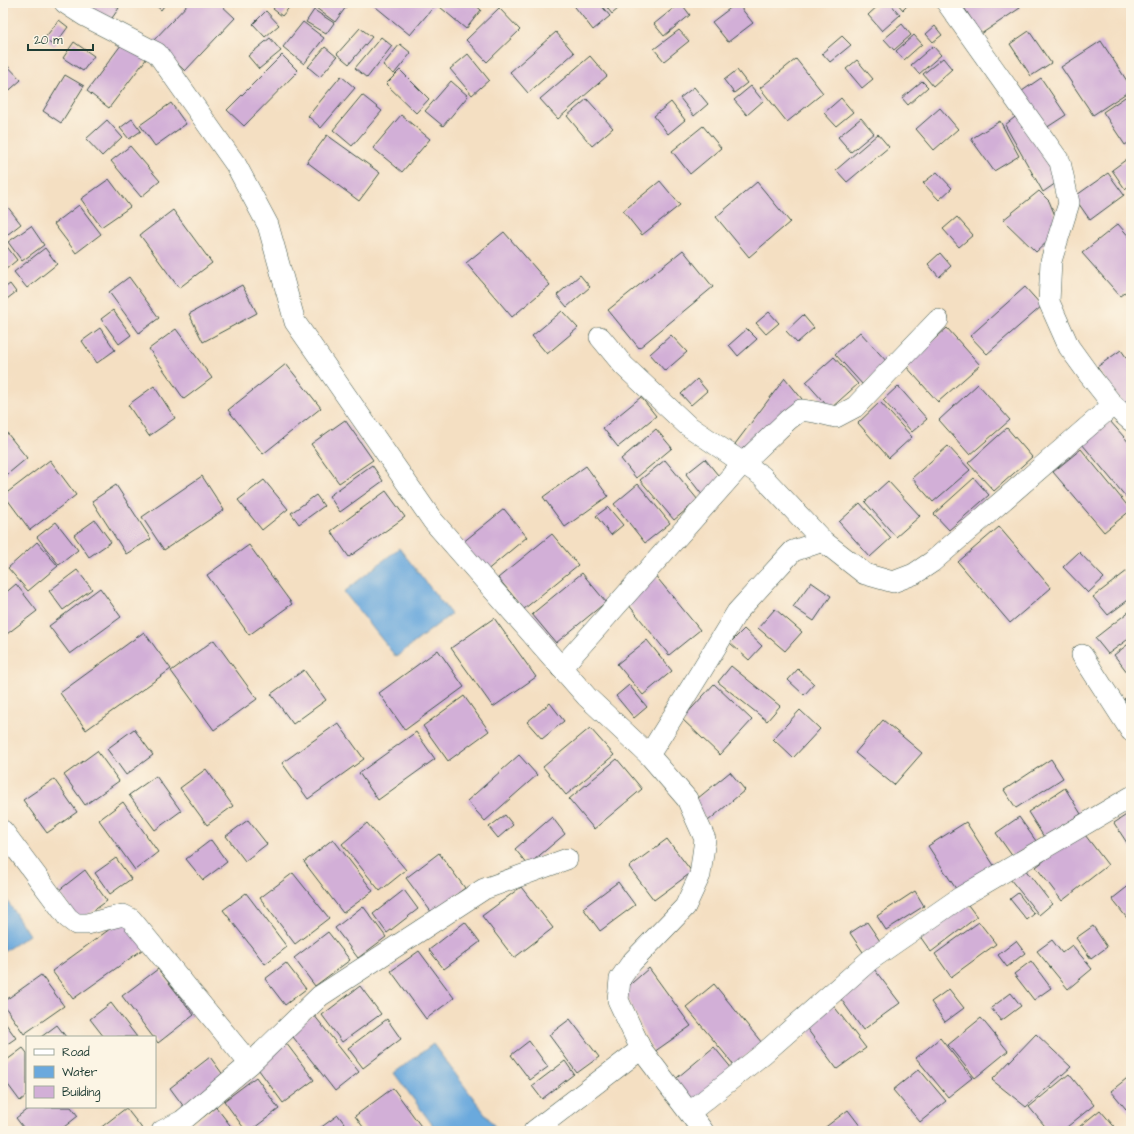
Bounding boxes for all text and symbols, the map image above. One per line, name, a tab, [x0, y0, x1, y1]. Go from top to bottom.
scale bar	[28, 26, 93, 52]
text: 20 m	[34, 32, 63, 49]
legend	[26, 1036, 156, 1108]
text: Road	[62, 1044, 90, 1061]
text: Water	[62, 1064, 98, 1081]
text: Building	[62, 1084, 100, 1102]

